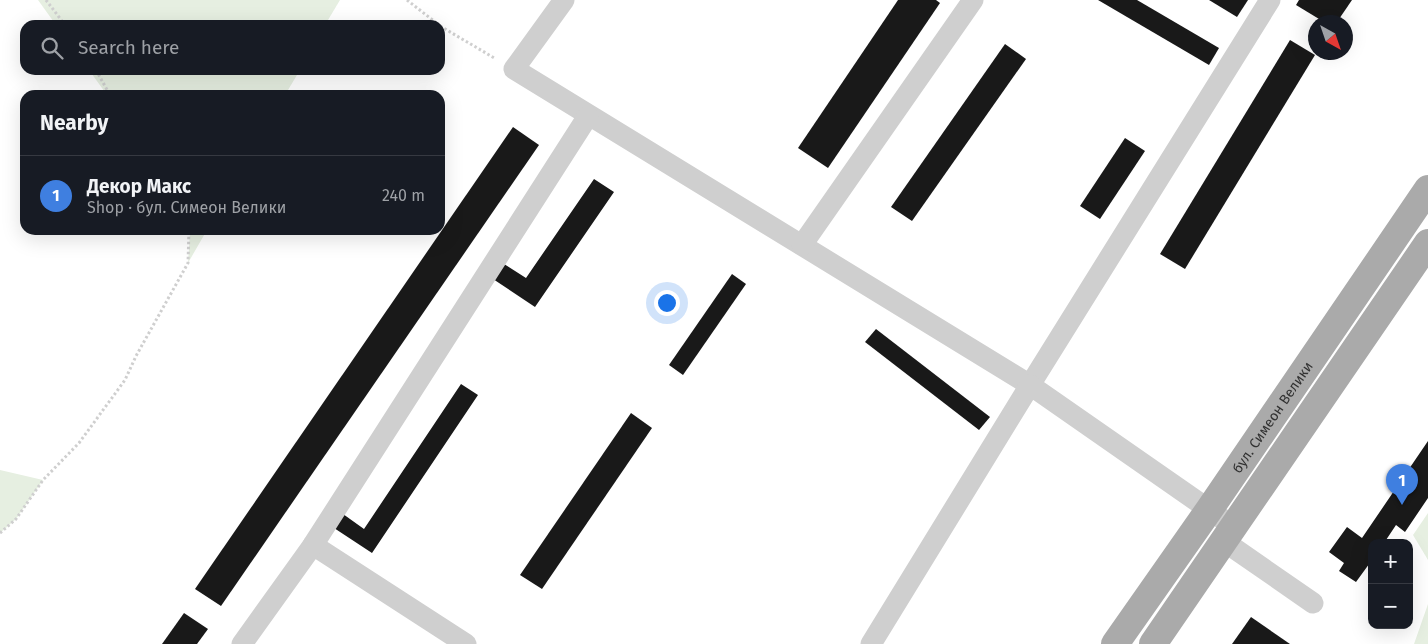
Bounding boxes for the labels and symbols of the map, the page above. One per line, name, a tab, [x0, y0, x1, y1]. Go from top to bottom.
north arrow	[1308, 15, 1353, 60]
your location	[654, 290, 680, 316]
street label: бул. Симеон Велики	[1228, 358, 1316, 476]
pin: 1	[1386, 464, 1418, 505]

